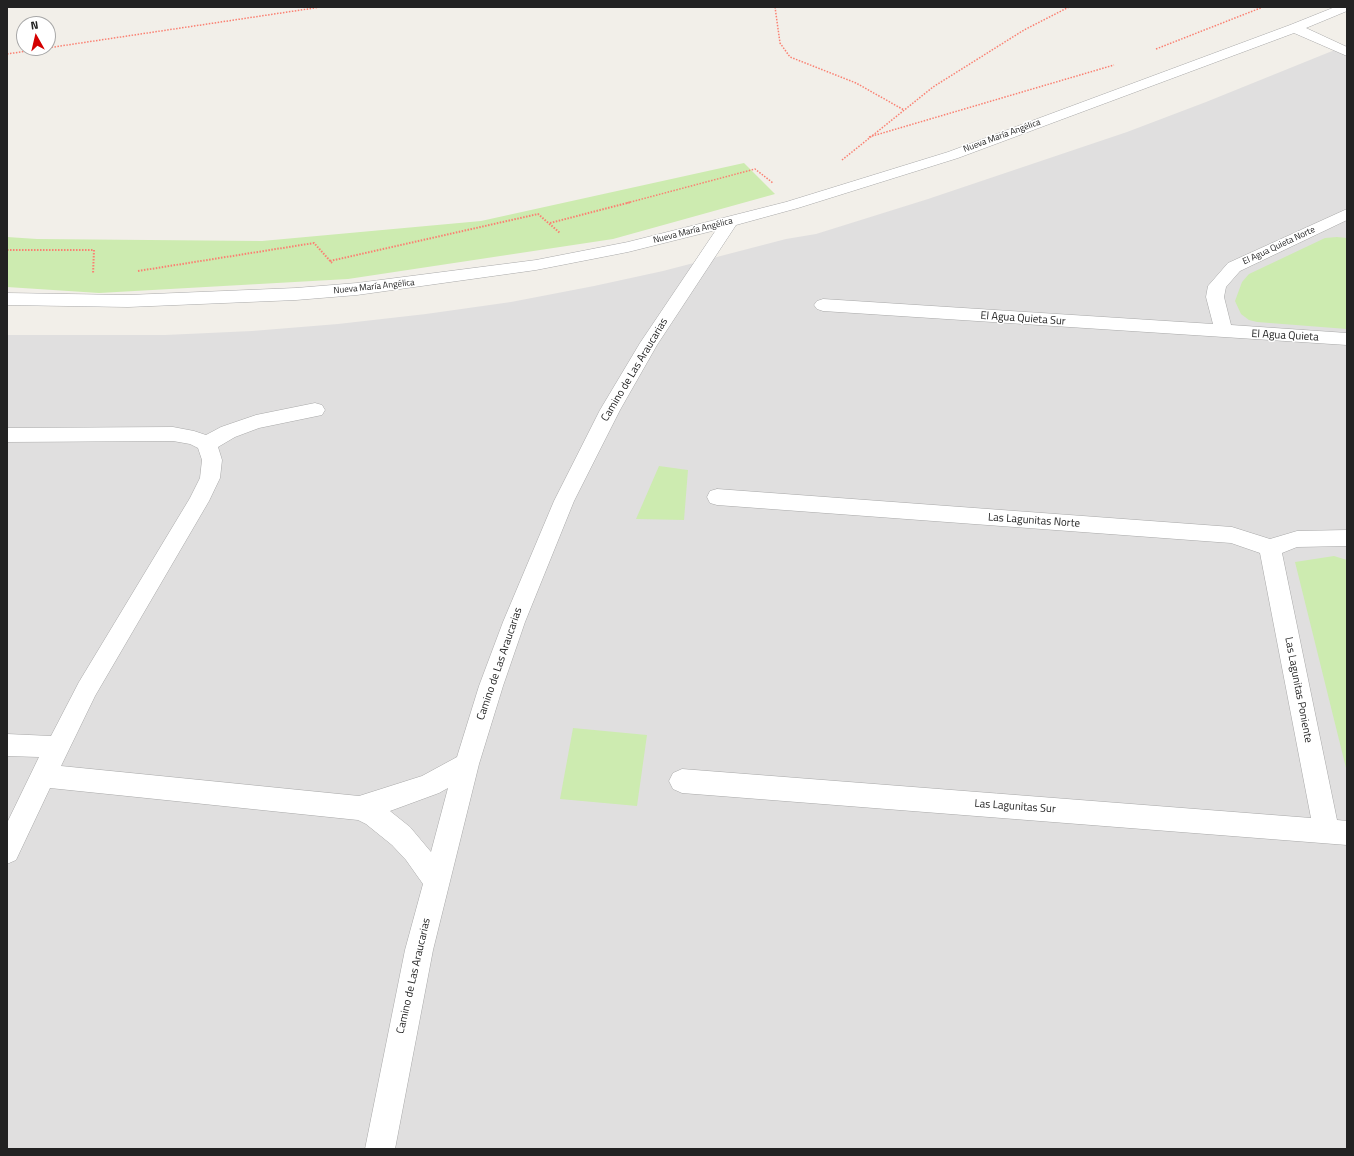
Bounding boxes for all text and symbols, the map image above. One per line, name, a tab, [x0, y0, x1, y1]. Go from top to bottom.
north arrow	[16, 16, 56, 56]
text: N	[30, 17, 39, 34]
street label: Nueva María Angélica	[962, 117, 1042, 155]
street label: Nueva María Angélica	[652, 216, 734, 246]
street label: El Agua Quieta Norte	[1241, 224, 1317, 268]
street label: Nueva María Angélica	[333, 277, 415, 297]
street label: El Agua Quieta Sur	[980, 309, 1066, 329]
street label: Camino de Las Araucarias	[599, 316, 671, 424]
street label: El Agua Quieta	[1251, 328, 1319, 344]
street label: Las Lagunitas Norte	[988, 511, 1080, 531]
street label: Camino de Las Araucarias	[475, 606, 525, 722]
street label: Las Lagunitas Poniente	[1281, 636, 1315, 744]
street label: Las Lagunitas Sur	[974, 798, 1056, 816]
street label: Camino de Las Araucarias	[394, 917, 434, 1035]

